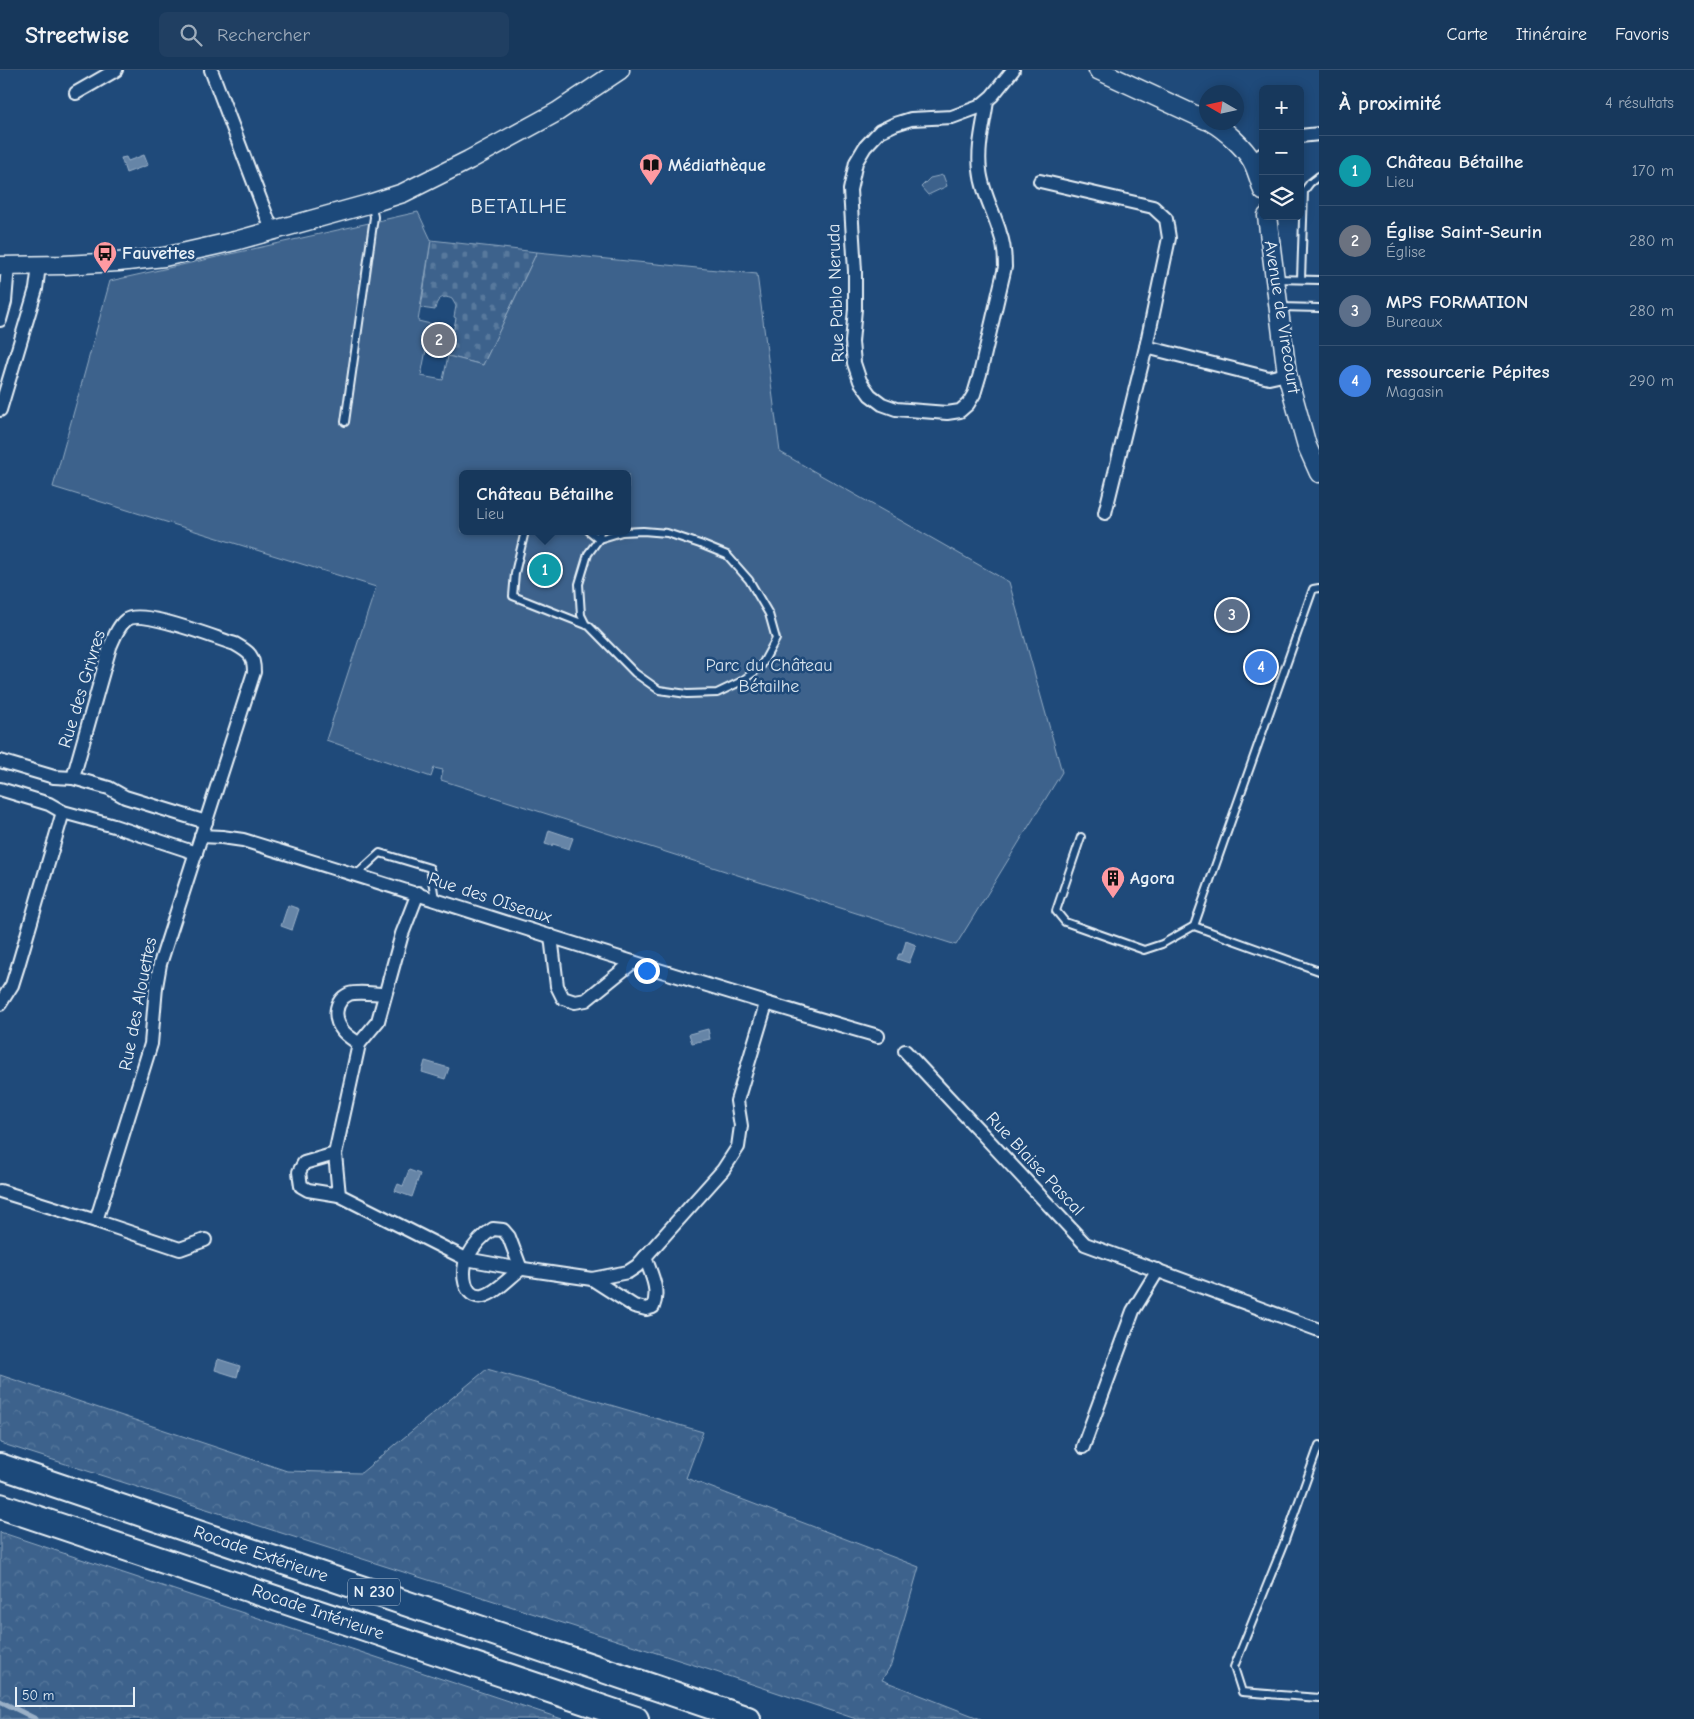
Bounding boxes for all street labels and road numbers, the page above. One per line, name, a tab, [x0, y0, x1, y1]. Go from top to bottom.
street label: Rue Pablo Neruda	[823, 223, 849, 363]
street label: Avenue de Virecourt	[1260, 239, 1305, 396]
street label: Rue des Grivres	[54, 628, 110, 750]
street label: Rue des OIseaux	[426, 868, 555, 928]
street label: Rue des Alouettes	[115, 936, 161, 1072]
street label: Rue Blaise Pascal	[982, 1108, 1088, 1220]
street label: Rocade Extérieure	[191, 1521, 331, 1587]
road number: N 230	[348, 1578, 400, 1605]
street label: Rocade Intérieure	[249, 1580, 387, 1644]

